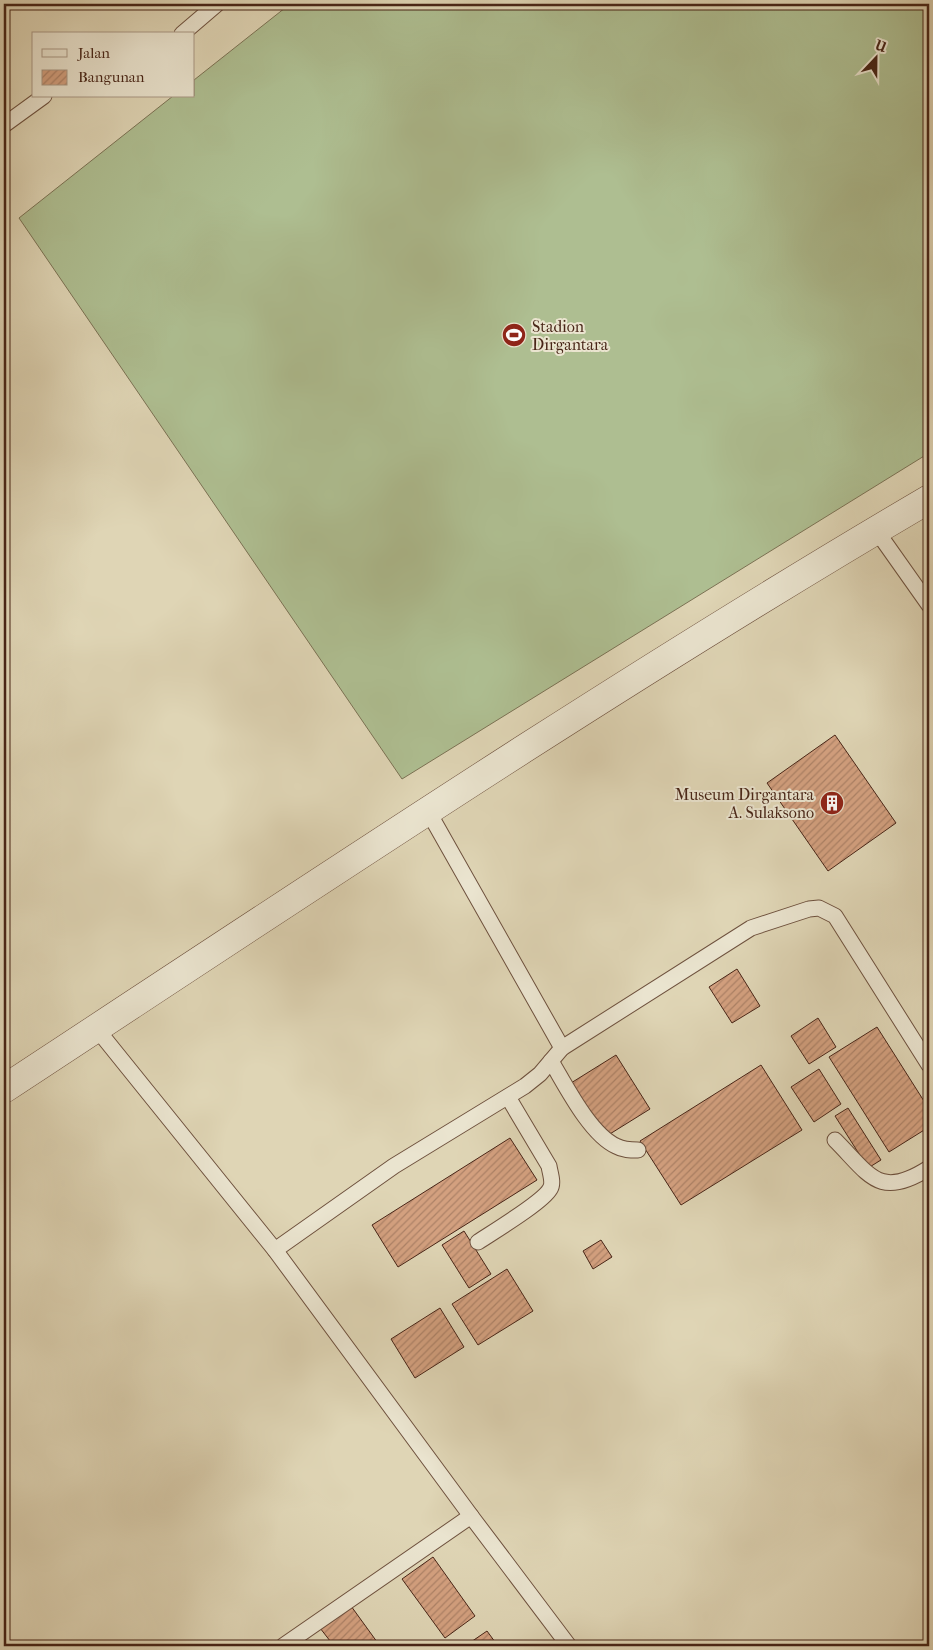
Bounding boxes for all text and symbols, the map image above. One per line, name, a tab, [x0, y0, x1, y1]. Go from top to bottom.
legend	[32, 32, 195, 98]
north arrow	[850, 32, 900, 82]
text: U	[872, 36, 889, 56]
text: Jalan	[77, 44, 110, 62]
text: Bangunan	[78, 68, 145, 86]
place label: Stadion Dirgantara	[532, 317, 609, 354]
sports icon: Stadion Dirgantara	[501, 322, 527, 348]
place label: Museum Dirgantara A. Sulaksono	[675, 785, 815, 822]
building icon: Museum Dirgantara A. Sulaksono	[819, 790, 845, 816]

